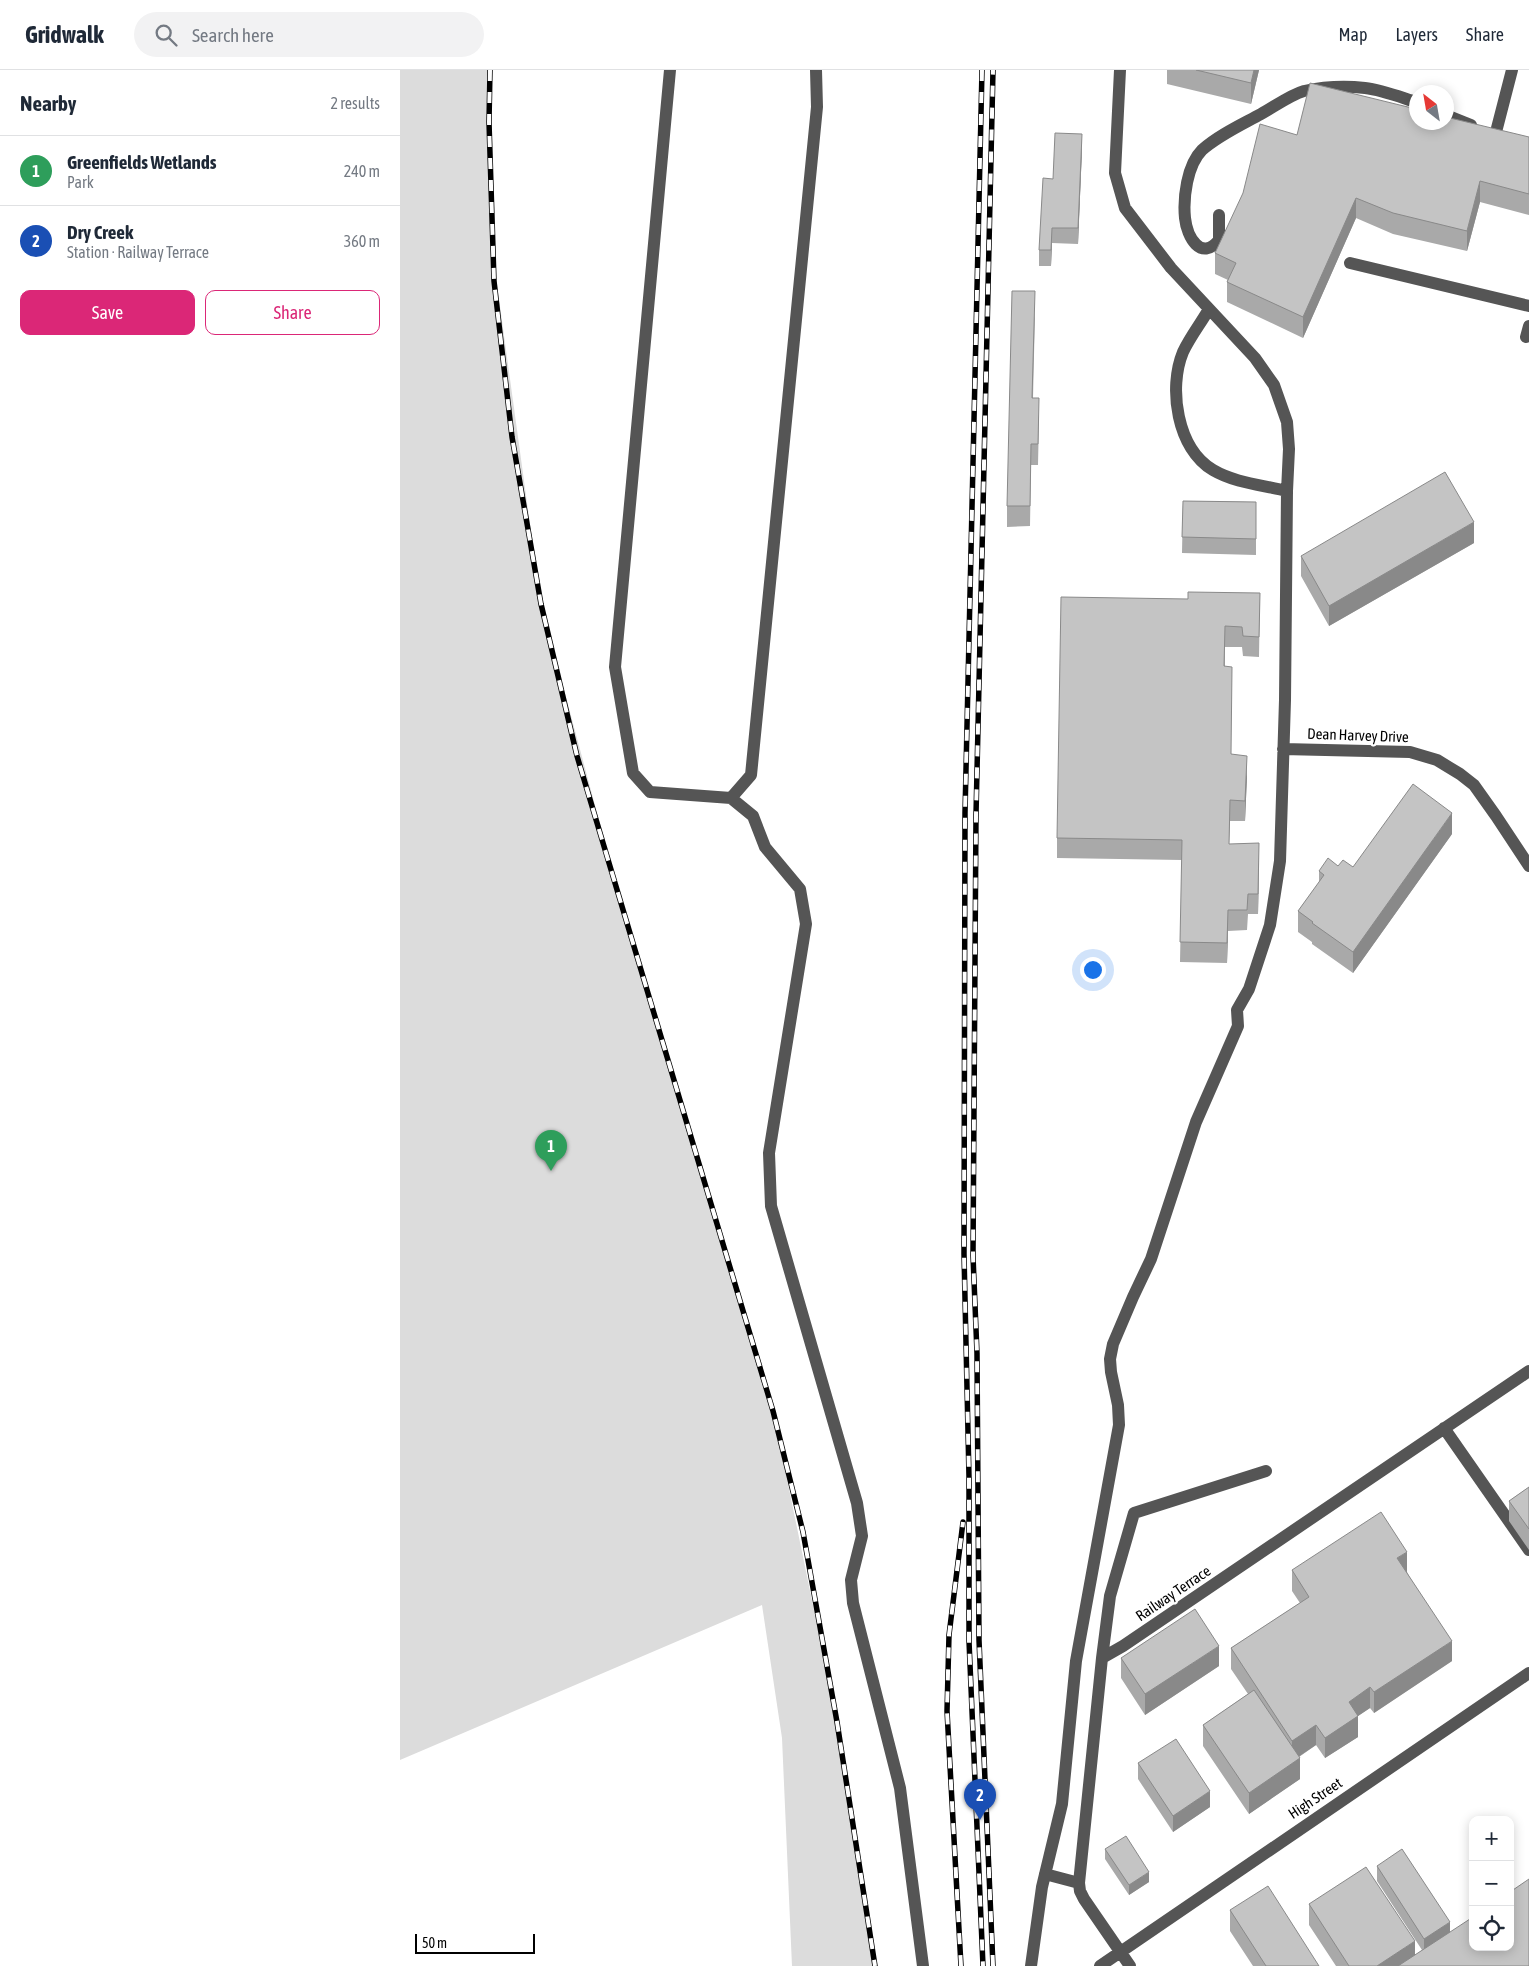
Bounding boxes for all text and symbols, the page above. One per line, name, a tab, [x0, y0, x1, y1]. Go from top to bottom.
search box	[134, 12, 484, 57]
text: Gridwalk	[25, 21, 104, 48]
icon: search	[152, 21, 180, 49]
text: Search here	[192, 24, 274, 46]
text: Map	[1338, 24, 1367, 45]
text: Layers	[1395, 24, 1438, 45]
text: Share	[1466, 24, 1504, 45]
north arrow	[1409, 85, 1454, 130]
text: Nearby	[20, 91, 76, 115]
text: 2 results	[330, 94, 380, 112]
text: Greenfields Wetlands	[67, 151, 217, 173]
text: 1	[32, 162, 40, 180]
text: 240 m	[344, 162, 380, 180]
text: Park	[67, 173, 94, 191]
text: Dry Creek	[67, 221, 133, 243]
text: 2	[32, 232, 40, 250]
text: 360 m	[344, 232, 380, 250]
text: Station · Railway Terrace	[67, 243, 209, 261]
button: Save	[20, 290, 195, 335]
button: Share	[205, 290, 380, 335]
street label: Dean Harvey Drive	[1307, 725, 1409, 745]
your location	[1080, 957, 1106, 983]
pin: 1	[535, 1130, 567, 1171]
street label: Railway Terrace	[1133, 1562, 1214, 1624]
street label: High Street	[1285, 1774, 1345, 1822]
pin: 2	[964, 1779, 996, 1820]
map controls	[1469, 1816, 1514, 1951]
button: +	[1469, 1816, 1514, 1861]
button: −	[1469, 1861, 1514, 1906]
button: locate	[1469, 1906, 1514, 1951]
scale bar	[415, 1931, 535, 1954]
text: 50 m	[422, 1935, 447, 1951]

